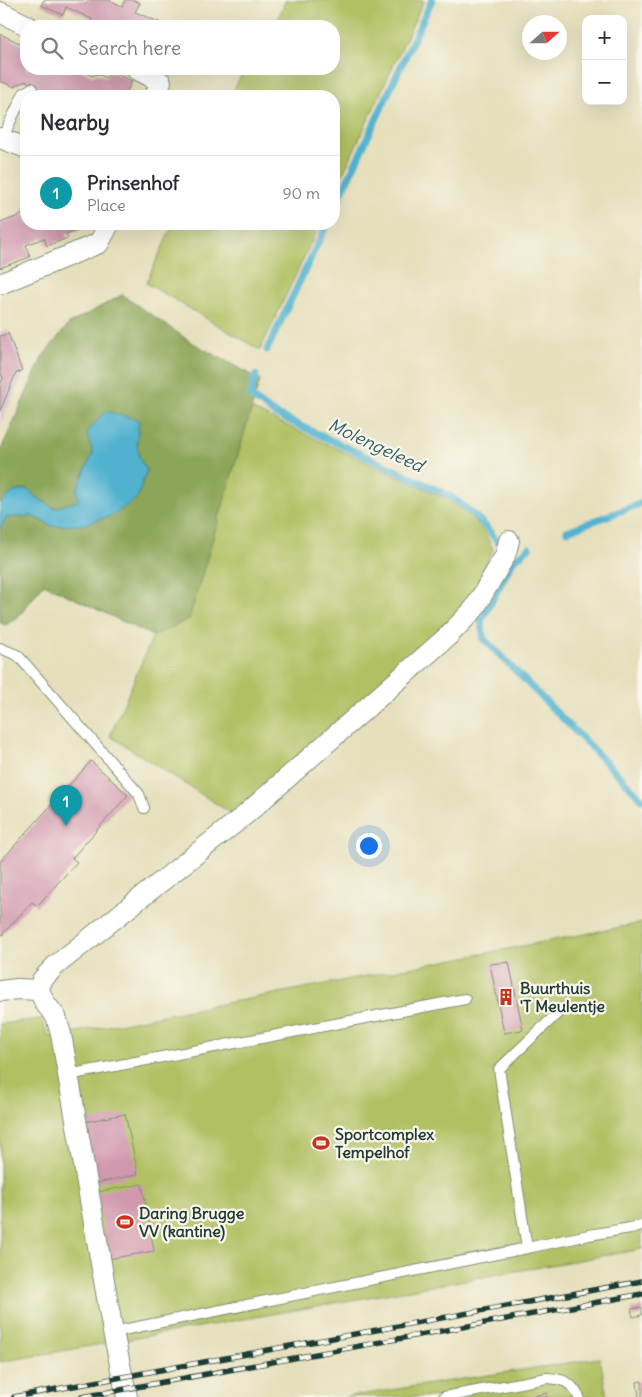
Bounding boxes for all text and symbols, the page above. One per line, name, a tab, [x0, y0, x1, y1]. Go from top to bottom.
north arrow	[522, 15, 567, 60]
map controls	[582, 15, 627, 105]
button: +	[582, 15, 627, 60]
search box	[20, 20, 340, 75]
icon: search	[38, 34, 66, 62]
text: Search here	[78, 36, 181, 60]
button: −	[582, 60, 627, 105]
text: Nearby	[40, 109, 110, 136]
text: Prinsenhof	[87, 171, 179, 195]
text: 1	[53, 183, 59, 203]
text: 90 m	[282, 183, 320, 203]
text: Place	[87, 195, 126, 215]
water label: Molengeleed	[325, 413, 429, 478]
pin: 1	[50, 785, 82, 826]
your location	[356, 833, 382, 859]
place label: Buurthuis 'T Meulentje	[520, 978, 605, 1016]
building icon: Buurthuis 'T Meulentje	[496, 987, 516, 1007]
place label: Sportcomplex Tempelhof	[335, 1124, 434, 1163]
sports icon: Sportcomplex Tempelhof	[311, 1133, 331, 1153]
place label: Daring Brugge VV (kantine)	[139, 1203, 245, 1242]
sports icon: Daring Brugge VV (kantine)	[115, 1212, 135, 1232]

